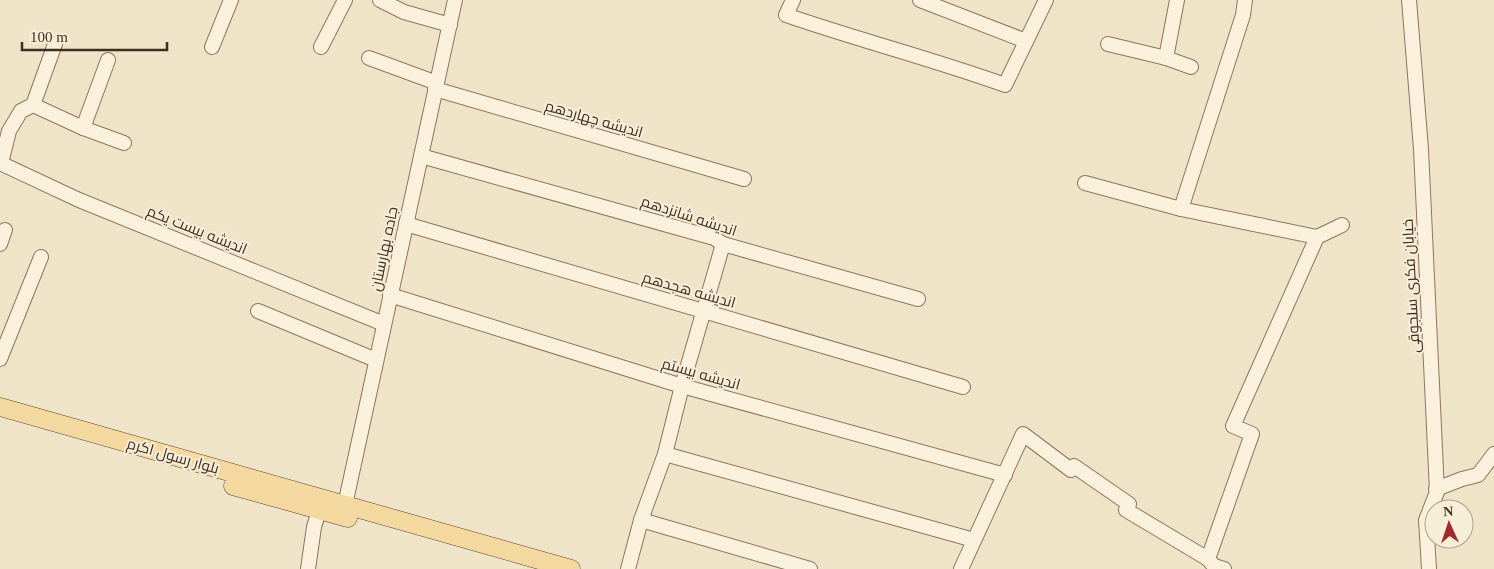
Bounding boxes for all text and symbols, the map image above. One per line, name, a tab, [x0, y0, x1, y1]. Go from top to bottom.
scale bar	[22, 20, 168, 52]
text: 100 m	[30, 29, 68, 45]
street label: اندیشه چهاردهم	[543, 97, 645, 143]
street label: اندیشه شانزدهم	[638, 193, 739, 241]
street label: اندیشه بیست یکم	[144, 203, 249, 259]
street label: جاده بهارستان	[367, 205, 403, 293]
street label: خیابان فکری سلجوقی	[1400, 219, 1424, 353]
street label: اندیشه هجدهم	[640, 269, 737, 313]
street label: اندیشه بیستم	[659, 355, 742, 395]
street label: بلوار رسول اکرم	[125, 435, 221, 479]
north arrow	[1424, 499, 1474, 549]
text: N	[1443, 504, 1454, 519]

